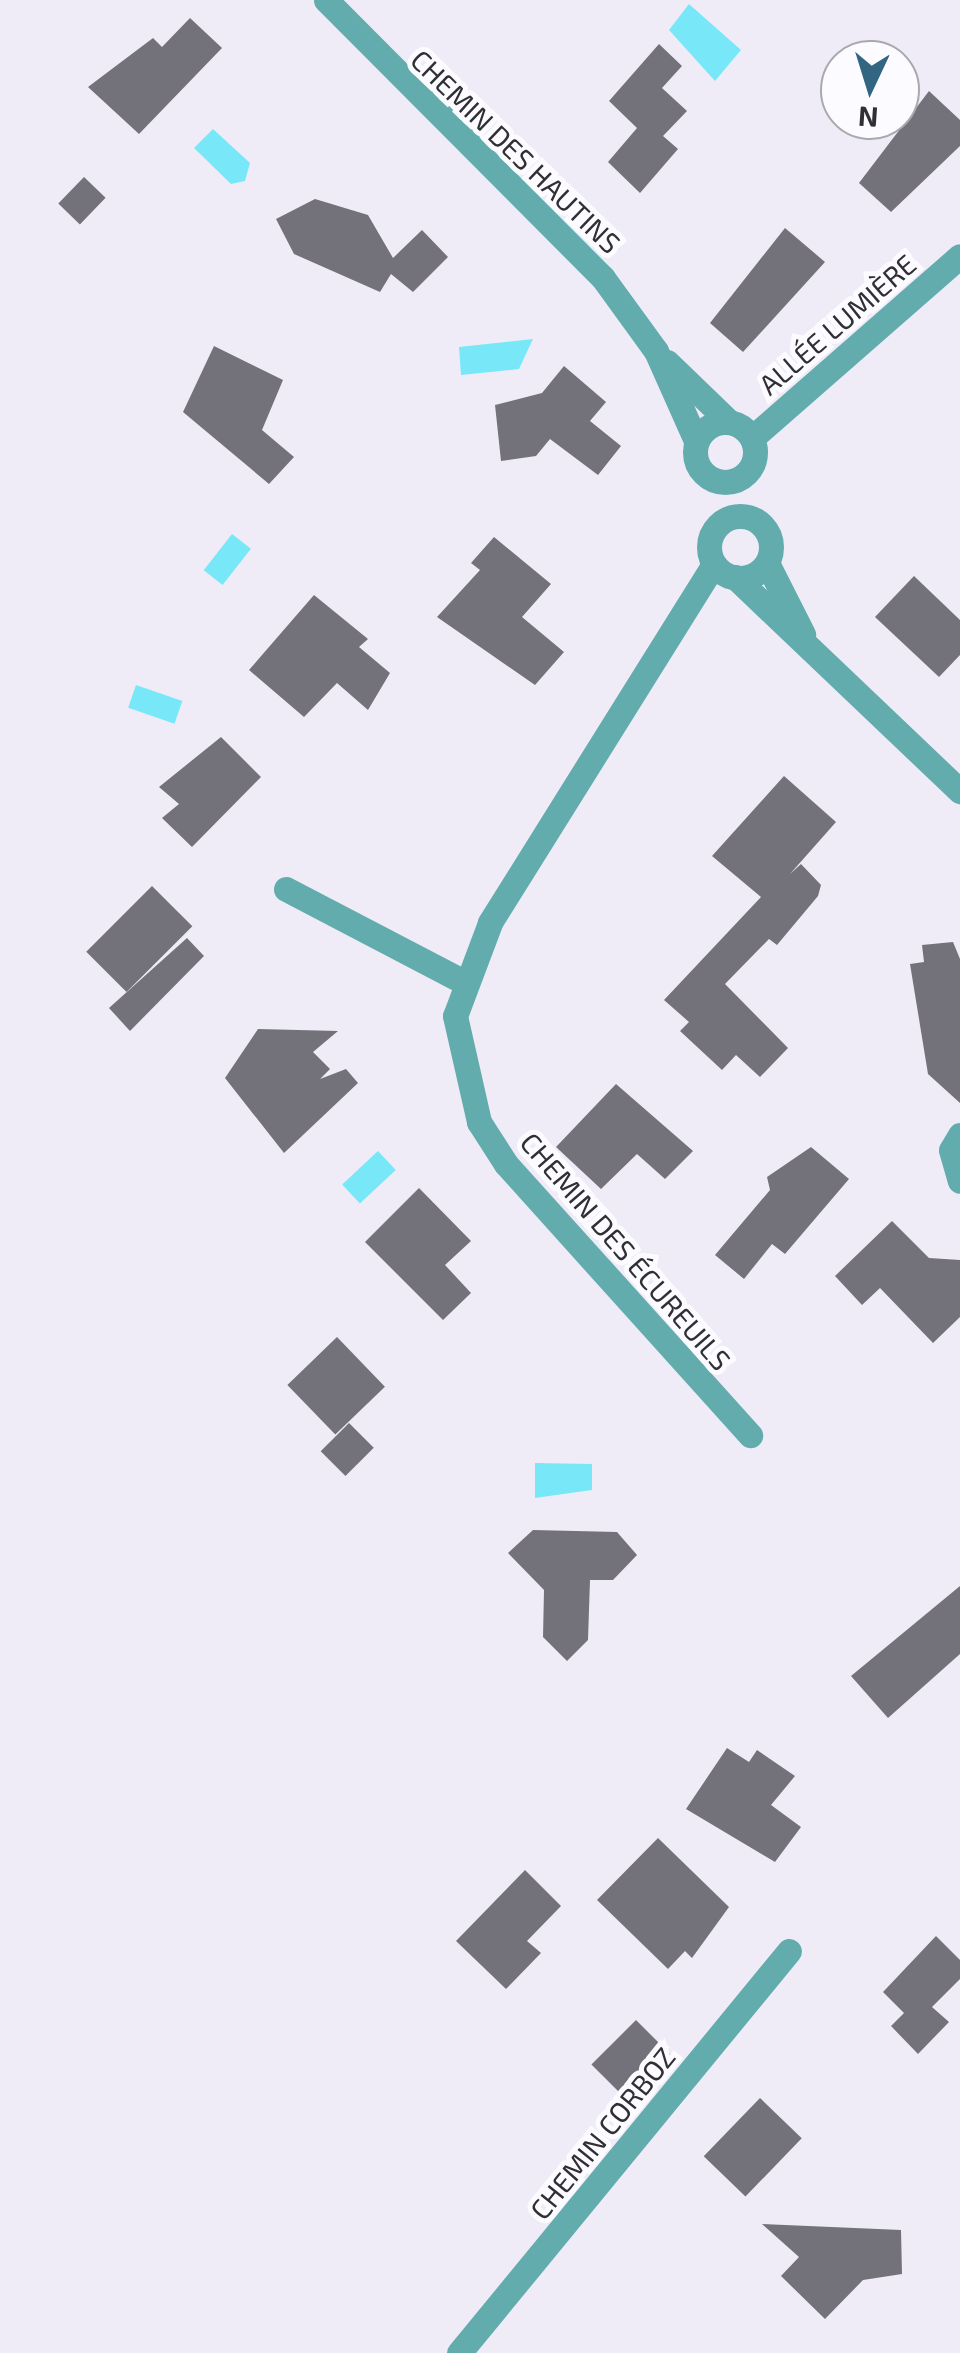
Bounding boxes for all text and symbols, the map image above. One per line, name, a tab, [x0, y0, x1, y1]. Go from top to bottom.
north arrow	[820, 40, 920, 140]
street label: CHEMIN DES HAUTINS	[404, 42, 628, 260]
text: N	[857, 100, 879, 136]
street label: ALLÉE LUMIÈRE	[752, 247, 922, 401]
street label: CHEMIN DES ÉCUREUILS	[514, 1125, 738, 1377]
street label: CHEMIN CORBOZ	[522, 2040, 682, 2226]

